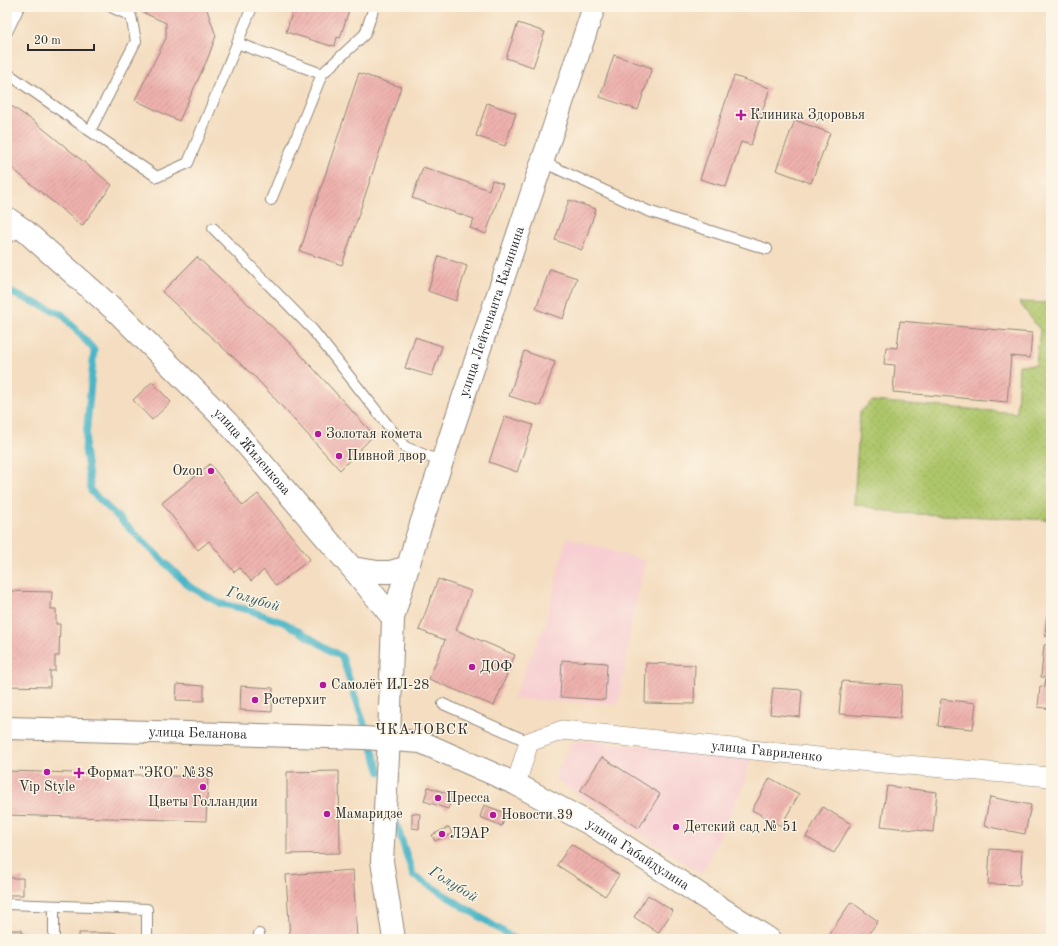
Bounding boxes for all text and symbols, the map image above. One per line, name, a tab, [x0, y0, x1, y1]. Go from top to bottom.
scale bar	[28, 26, 94, 52]
text: 20 m	[34, 35, 61, 47]
place label: Клиника Здоровья	[750, 108, 865, 122]
marker: Клиника Здоровья	[735, 109, 747, 121]
street label: улица Лейтенанта Калинина	[457, 225, 527, 399]
street label: улица Жиленкова	[210, 405, 293, 498]
place label: Золотая комета	[326, 427, 422, 441]
marker: Золотая комета	[313, 429, 323, 439]
place label: Пивной двор	[347, 449, 426, 463]
marker: Пивной двор	[334, 451, 344, 461]
place label: Ozon	[173, 464, 203, 478]
marker: Ozon	[206, 466, 216, 476]
water label: Голубой	[224, 584, 282, 615]
place label: ДОФ	[480, 660, 512, 674]
marker: ДОФ	[467, 662, 477, 672]
place label: Самолёт ИЛ-28	[331, 678, 429, 692]
marker: Самолёт ИЛ-28	[318, 680, 328, 690]
place label: Ростерхит	[263, 693, 327, 707]
marker: Ростерхит	[250, 695, 260, 705]
district label: ЧКАЛОВСК	[375, 723, 469, 738]
street label: улица Беланова	[149, 725, 247, 742]
street label: улица Гавриленко	[711, 739, 823, 764]
place label: Формат "ЭКО" №38	[87, 766, 214, 780]
marker: Vip Style	[42, 767, 52, 777]
marker: Формат "ЭКО" №38	[74, 768, 84, 778]
place label: Vip Style	[19, 780, 75, 794]
marker: Цветы Голландии	[198, 782, 208, 792]
place label: Пресса	[446, 791, 490, 805]
marker: Пресса	[433, 793, 443, 803]
place label: Цветы Голландии	[148, 795, 258, 809]
place label: Мамаридзе	[335, 807, 403, 821]
place label: Новости 39	[501, 808, 573, 822]
marker: Мамаридзе	[322, 809, 332, 819]
marker: Новости 39	[488, 810, 498, 820]
street label: улица Габайдулина	[584, 816, 692, 893]
place label: Детский сад № 51	[684, 820, 798, 834]
marker: Детский сад № 51	[671, 822, 681, 832]
place label: ЛЭАР	[450, 827, 489, 841]
marker: ЛЭАР	[437, 829, 447, 839]
water label: Голубой	[425, 863, 481, 906]

